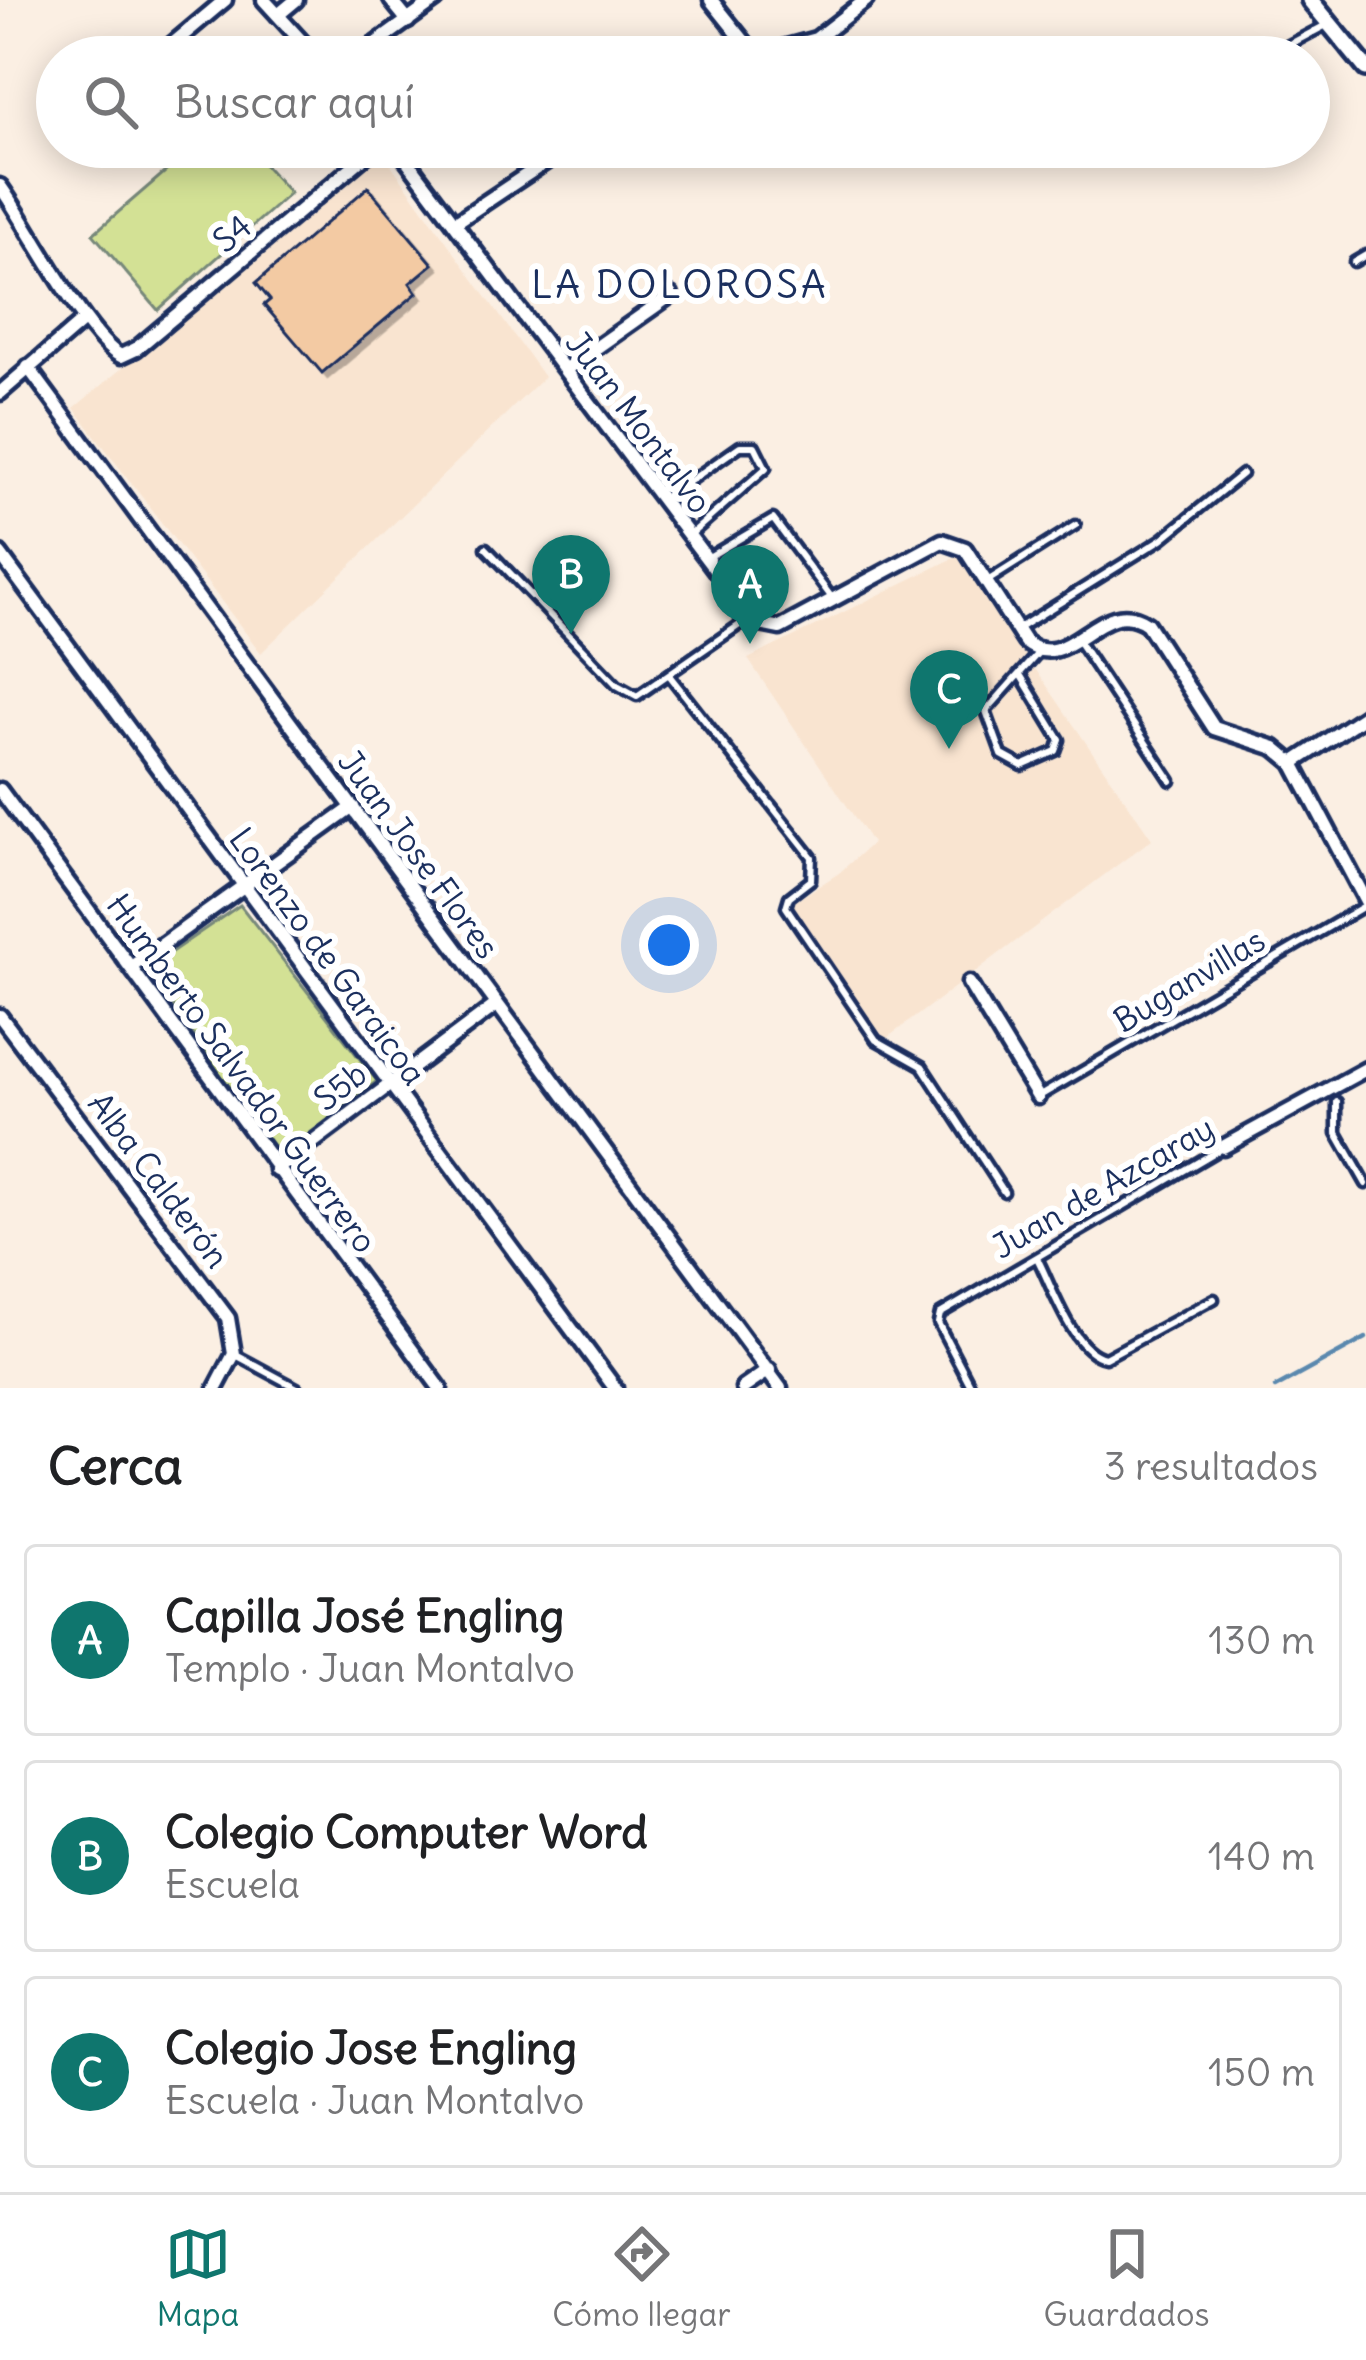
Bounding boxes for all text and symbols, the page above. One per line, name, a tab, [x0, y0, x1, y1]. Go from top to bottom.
search box	[36, 36, 1330, 168]
icon: search	[78, 69, 144, 135]
text: Buscar aquí	[174, 74, 414, 130]
street label: S4	[204, 205, 260, 261]
district label: LA DOLOROSA	[531, 260, 829, 309]
street label: Juan Montalvo	[557, 323, 721, 521]
pin: B	[532, 535, 610, 634]
pin: A	[711, 545, 789, 644]
pin: C	[910, 650, 988, 749]
street label: Juan Jose Flores	[329, 742, 509, 966]
street label: Lorenzo de Garaicoa	[220, 819, 436, 1093]
street label: Humberto Salvador Guerrero	[98, 885, 386, 1261]
your location	[639, 915, 699, 975]
street label: Buganvillas	[1106, 919, 1272, 1041]
street label: S5b	[305, 1052, 375, 1120]
street label: Alba Calderón	[79, 1084, 239, 1276]
street label: Juan de Azcaray	[985, 1107, 1221, 1267]
text: Cerca	[48, 1434, 183, 1498]
text: 3 resultados	[1104, 1442, 1318, 1491]
text: Capilla José Engling	[165, 1588, 564, 1644]
text: A	[77, 1616, 103, 1665]
text: 130 m	[1208, 1616, 1315, 1665]
text: Templo · Juan Montalvo	[165, 1644, 575, 1693]
text: Colegio Computer Word	[165, 1804, 648, 1860]
text: B	[77, 1832, 103, 1881]
text: 140 m	[1208, 1832, 1315, 1881]
text: Escuela	[165, 1860, 300, 1909]
text: Colegio Jose Engling	[165, 2020, 577, 2076]
text: C	[77, 2048, 103, 2097]
text: 150 m	[1208, 2048, 1315, 2097]
text: Escuela · Juan Montalvo	[165, 2076, 584, 2125]
tab: Mapa	[156, 2221, 239, 2335]
tab: Cómo llegar	[552, 2221, 731, 2335]
tab: Guardados	[1044, 2221, 1210, 2335]

